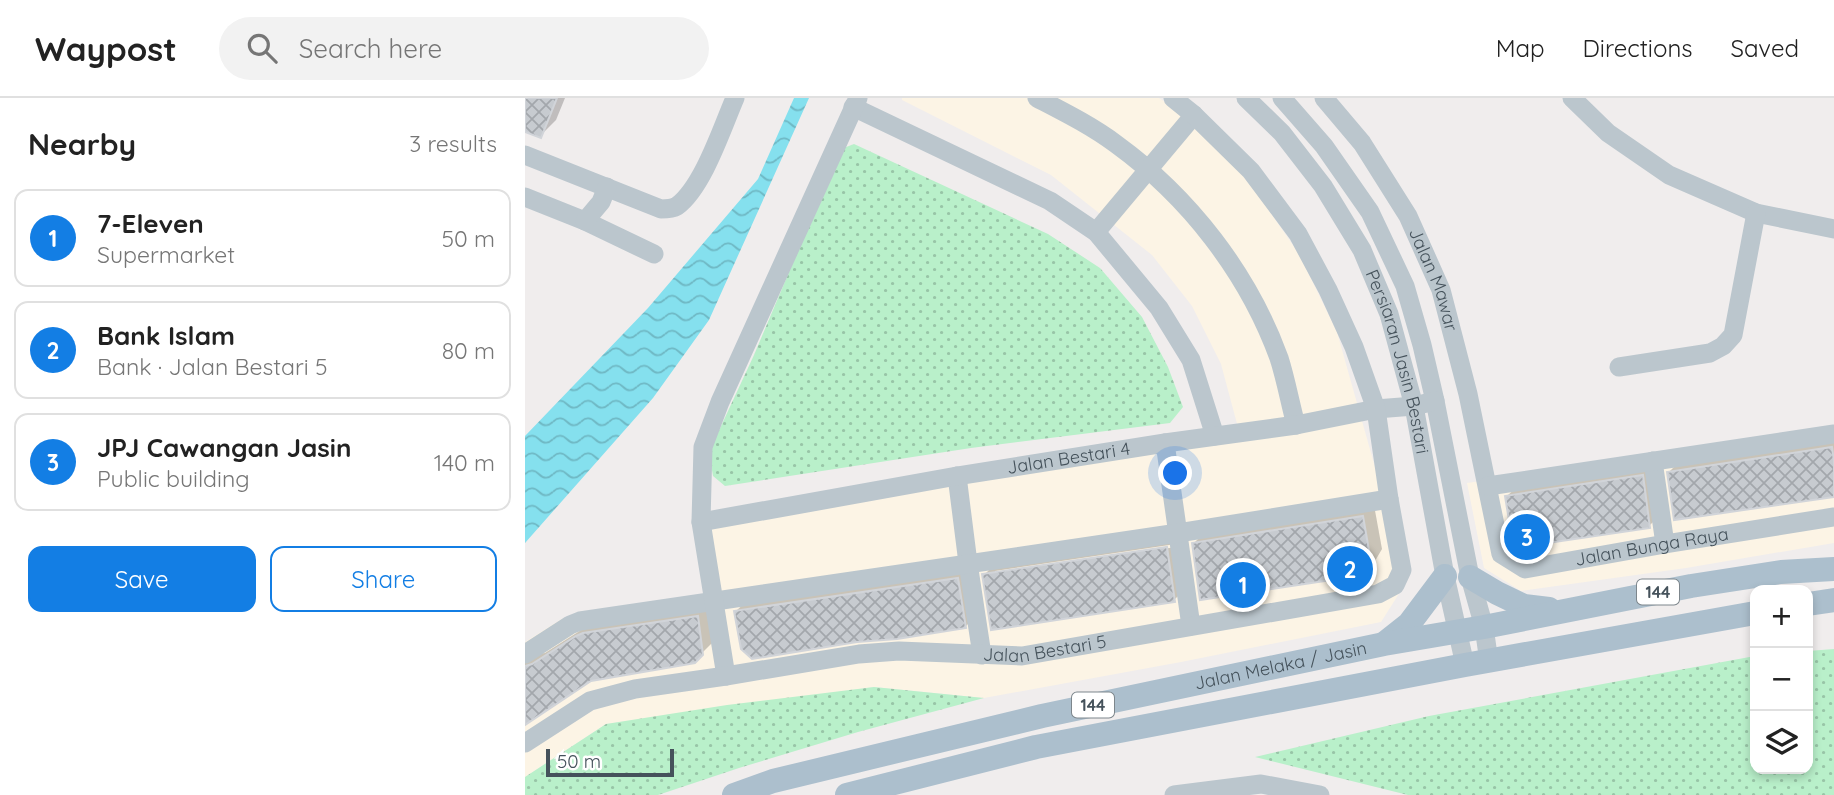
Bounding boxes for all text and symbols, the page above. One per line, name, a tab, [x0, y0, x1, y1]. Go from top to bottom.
search box	[219, 17, 709, 80]
text: Waypost	[35, 28, 177, 69]
icon: search	[243, 29, 281, 67]
text: Search here	[299, 32, 442, 65]
text: Map	[1496, 33, 1545, 63]
text: Directions	[1583, 33, 1693, 63]
text: Saved	[1731, 33, 1799, 63]
text: Nearby	[28, 125, 136, 163]
text: 3 results	[409, 129, 497, 158]
text: 7-Eleven	[97, 207, 204, 240]
text: 1	[49, 224, 57, 253]
text: 50 m	[442, 224, 495, 253]
street label: Jalan Mawar	[1404, 224, 1463, 334]
text: Supermarket	[97, 240, 235, 269]
street label: Persiaran Jasin Bestari	[1361, 266, 1435, 456]
text: Bank Islam	[97, 319, 235, 352]
text: 2	[46, 336, 60, 365]
text: 80 m	[442, 336, 495, 365]
text: Bank · Jalan Bestari 5	[97, 352, 328, 381]
text: JPJ Cawangan Jasin	[97, 431, 352, 464]
street label: Jalan Bestari 4	[1005, 437, 1132, 479]
text: 3	[47, 448, 59, 477]
text: 140 m	[434, 448, 495, 477]
your location	[1158, 456, 1192, 490]
text: Public building	[97, 464, 250, 493]
pin: 3	[1504, 511, 1550, 563]
street label: Jalan Bunga Raya	[1573, 522, 1730, 571]
pin: 2	[1327, 543, 1373, 595]
button: Save	[28, 546, 256, 612]
button: Share	[270, 546, 497, 612]
pin: 1	[1220, 559, 1266, 611]
road number: 144	[1637, 579, 1679, 604]
map controls	[1750, 585, 1813, 774]
button: +	[1750, 585, 1813, 648]
street label: Jalan Bestari 5	[982, 630, 1108, 667]
street label: Jalan Melaka / Jasin	[1192, 636, 1369, 695]
button: −	[1750, 648, 1813, 711]
road number: 144	[1072, 692, 1114, 718]
button: layers	[1750, 711, 1813, 774]
scale bar	[546, 746, 674, 778]
text: 50 m	[557, 749, 601, 773]

